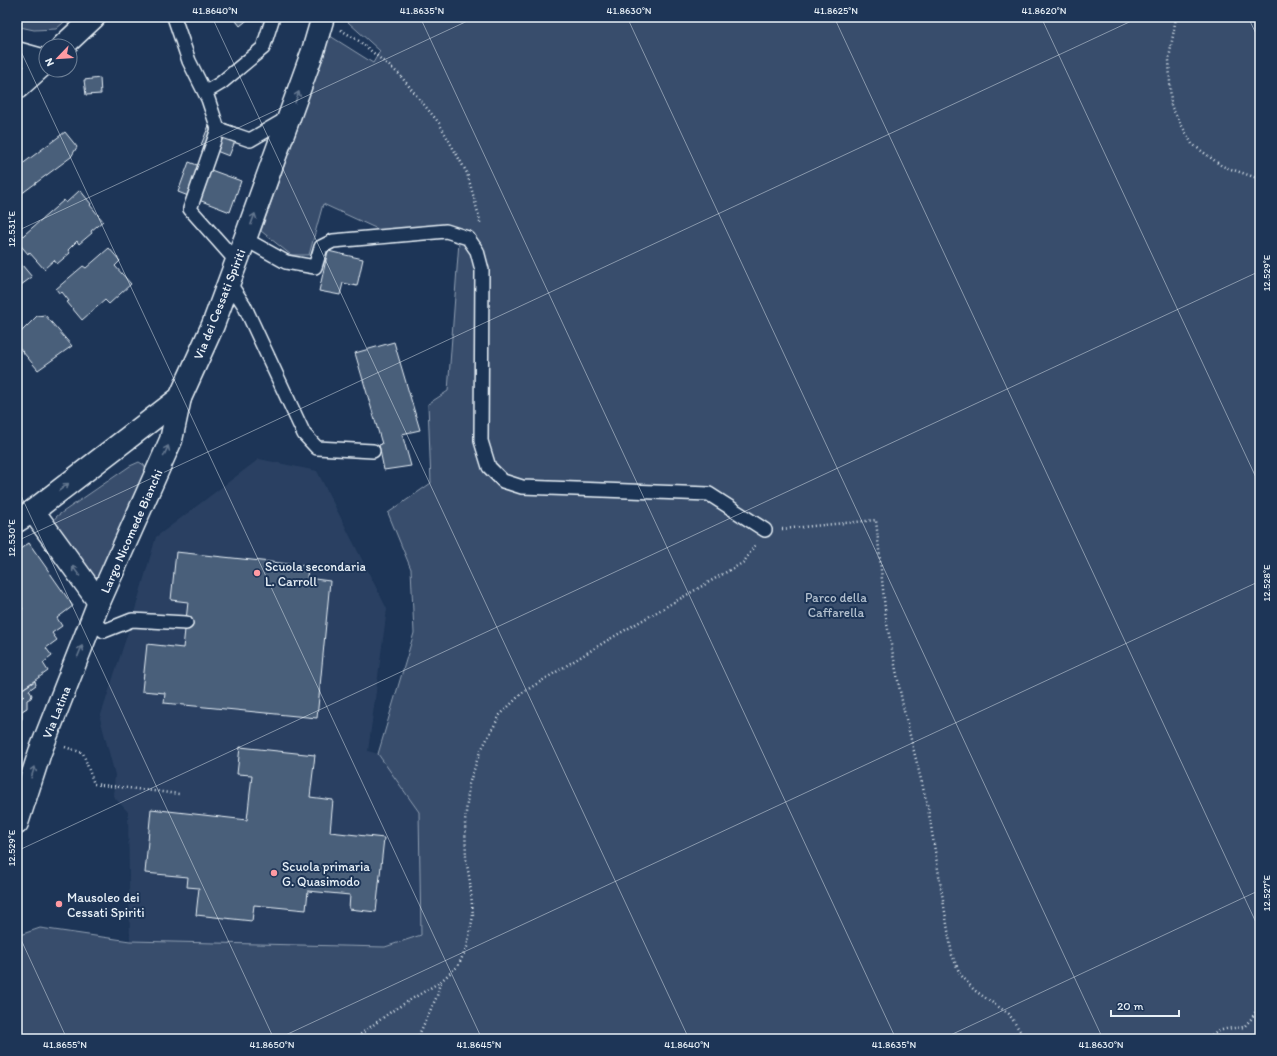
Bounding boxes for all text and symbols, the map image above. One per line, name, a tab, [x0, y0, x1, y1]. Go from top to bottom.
text: 41.8640°N	[192, 4, 238, 17]
text: 41.8635°N	[400, 4, 444, 17]
text: 41.8630°N	[606, 4, 652, 17]
text: 41.8625°N	[814, 4, 858, 17]
text: 41.8620°N	[1022, 4, 1067, 17]
north arrow	[38, 38, 78, 78]
text: N	[42, 56, 57, 68]
one-way arrow	[294, 90, 301, 103]
text: 12.531°E	[5, 210, 18, 247]
one-way arrow	[249, 214, 257, 226]
street label: Via dei Cessati Spiriti	[190, 247, 248, 362]
text: 12.529°E	[1260, 254, 1273, 291]
one-way arrow	[163, 446, 170, 458]
street label: Largo Nicomede Bianchi	[97, 467, 166, 596]
one-way arrow	[58, 483, 69, 491]
text: 12.530°E	[5, 519, 18, 557]
place label: Scuola secondaria L. Carroll	[265, 559, 367, 589]
text: 12.528°E	[1260, 564, 1273, 601]
one-way arrow	[72, 565, 81, 576]
marker: Scuola secondaria L. Carroll	[252, 568, 262, 578]
park label: Parco della Caffarella	[805, 590, 867, 620]
one-way arrow	[77, 646, 84, 658]
street label: Via Latina	[39, 683, 74, 741]
one-way arrow	[30, 767, 38, 779]
text: 12.529°E	[5, 829, 18, 866]
place label: Scuola primaria G. Quasimodo	[282, 859, 370, 889]
marker: Scuola primaria G. Quasimodo	[269, 868, 279, 878]
text: 12.527°E	[1260, 874, 1273, 911]
place label: Mausoleo dei Cessati Spiriti	[67, 890, 145, 920]
marker: Mausoleo dei Cessati Spiriti	[54, 899, 64, 909]
scale bar	[1111, 992, 1179, 1018]
text: 20 m	[1117, 999, 1144, 1013]
text: 41.8655°N	[43, 1038, 87, 1051]
text: 41.8650°N	[250, 1038, 295, 1051]
text: 41.8645°N	[457, 1038, 502, 1051]
text: 41.8640°N	[664, 1038, 710, 1051]
text: 41.8635°N	[872, 1038, 916, 1051]
text: 41.8630°N	[1078, 1038, 1124, 1051]

